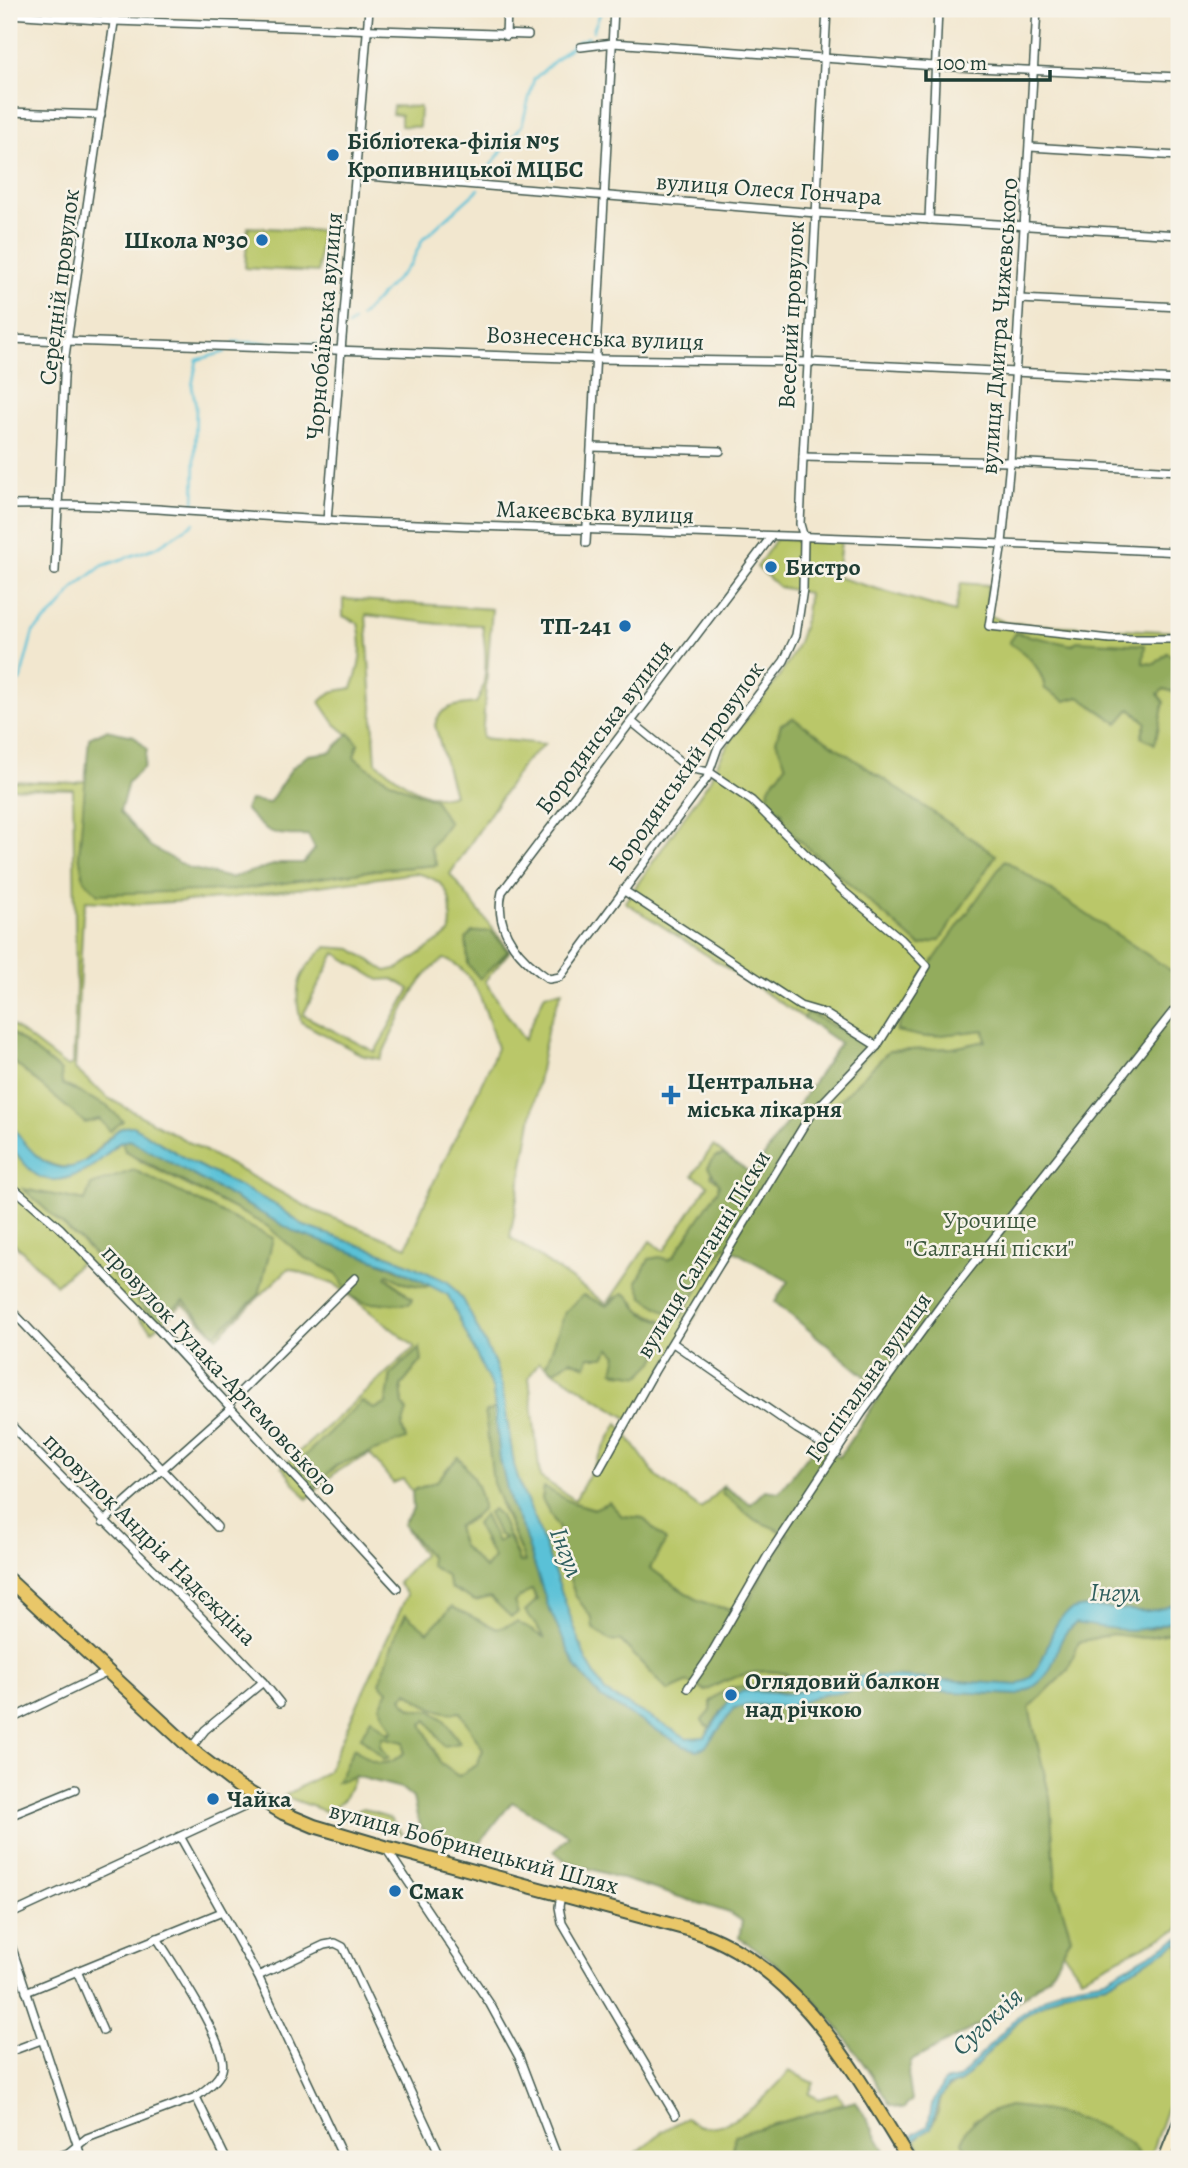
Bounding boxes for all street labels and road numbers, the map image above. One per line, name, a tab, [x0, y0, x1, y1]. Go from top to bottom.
street label: вулиця Олеся Гончара	[655, 165, 883, 213]
street label: вулиця Дмитра Чижевського	[973, 176, 1025, 476]
street label: Середній провулок	[31, 187, 87, 387]
street label: Чорнобаївська вулиця	[298, 211, 350, 441]
street label: Веселий провулок	[770, 220, 812, 410]
street label: Вознесенська вулиця	[485, 318, 705, 358]
street label: Макеєвська вулиця	[495, 493, 695, 531]
street label: Бородянська вулиця	[528, 633, 680, 821]
street label: Бородянський провулок	[601, 655, 771, 879]
street label: вулиця Салганні Піски	[628, 1144, 778, 1364]
street label: провулок Гулака-Артемовського	[95, 1237, 345, 1503]
street label: Госпітальна вулиця	[797, 1286, 939, 1468]
street label: провулок Андрія Надєждіна	[36, 1425, 264, 1653]
street label: вулиця Бобринецький Шлях	[326, 1794, 623, 1902]

